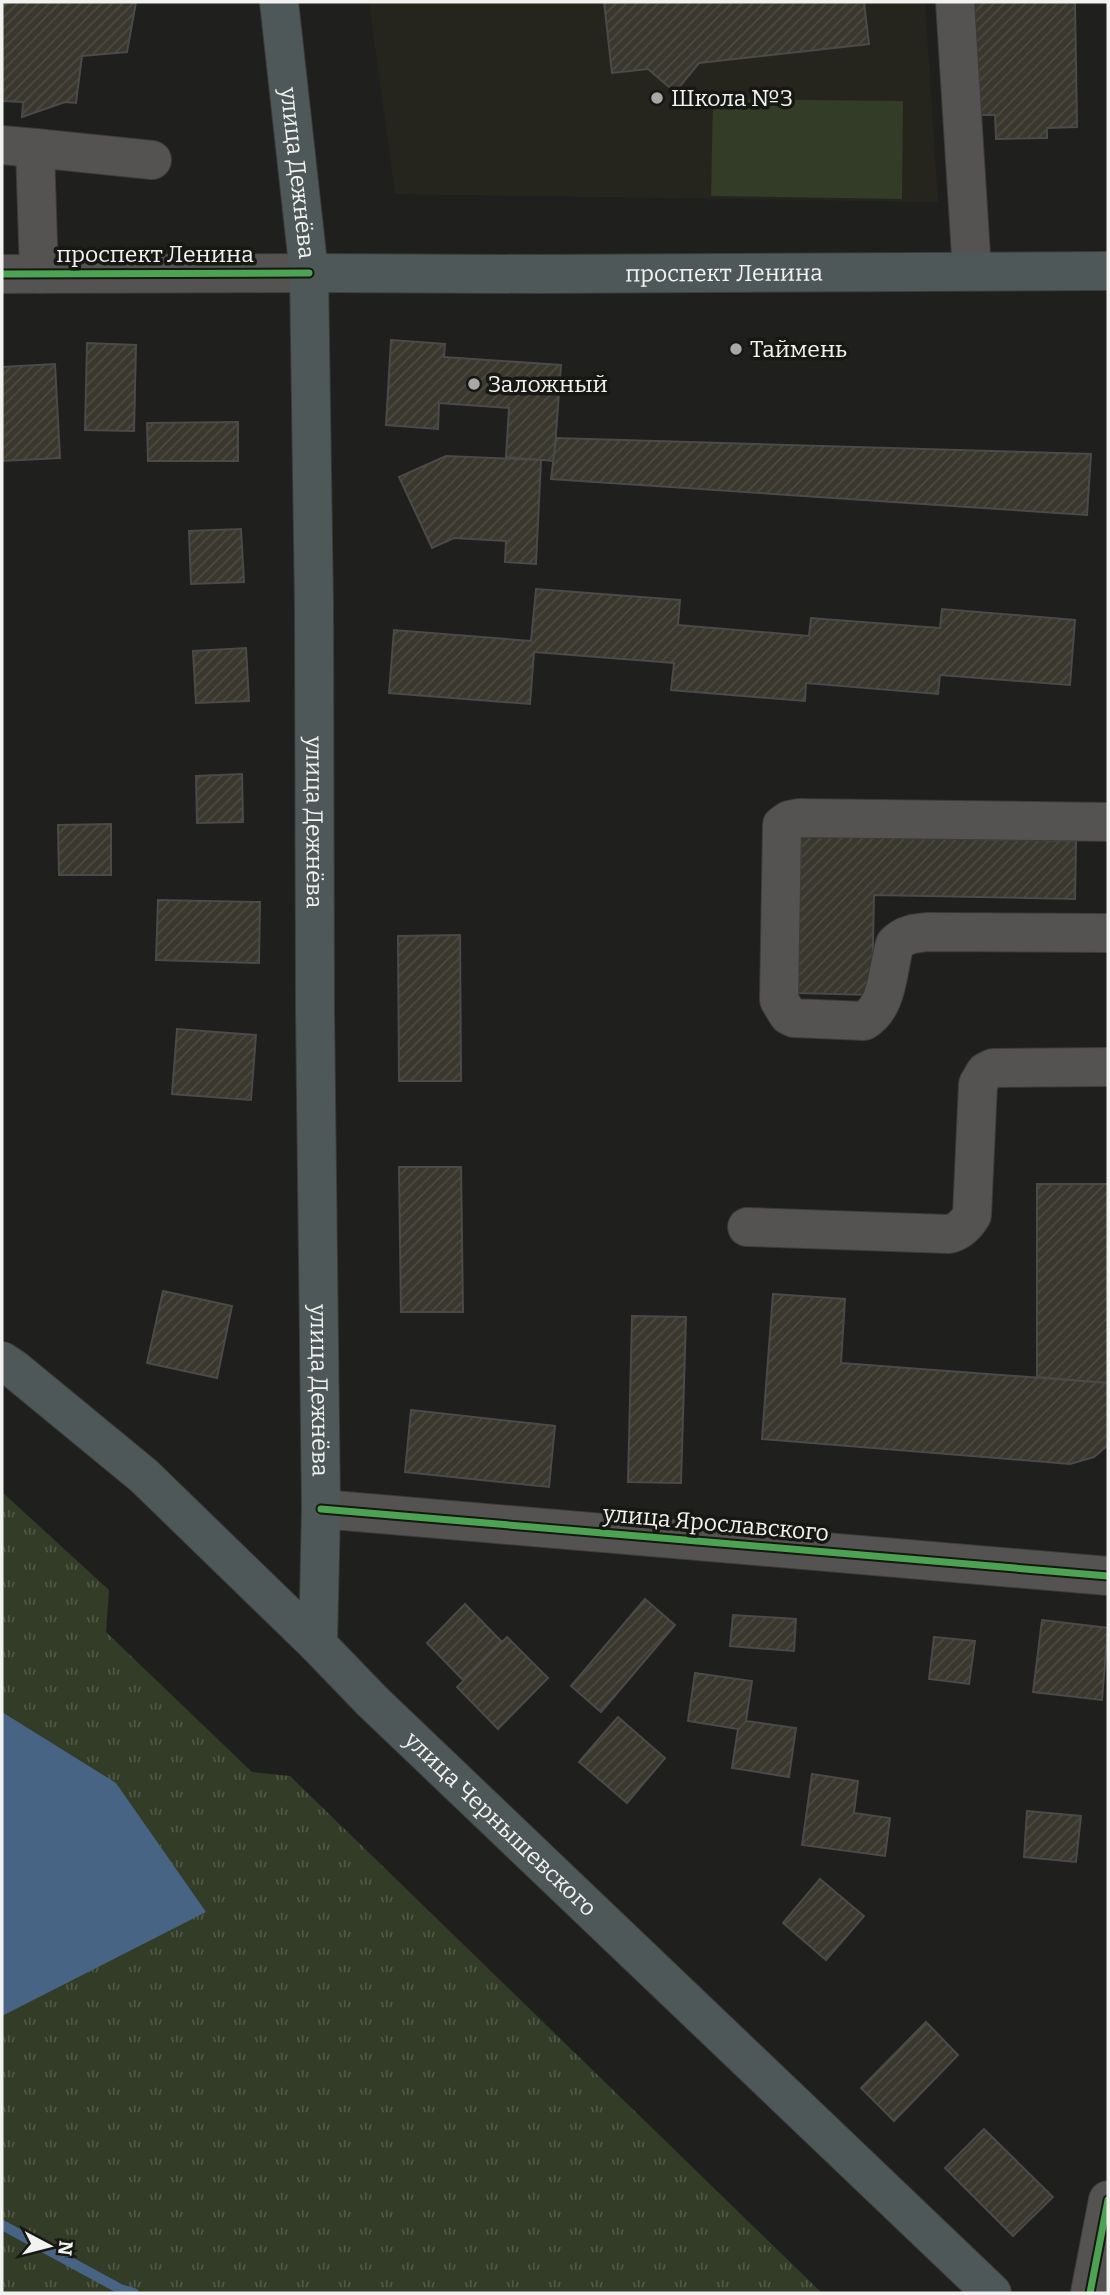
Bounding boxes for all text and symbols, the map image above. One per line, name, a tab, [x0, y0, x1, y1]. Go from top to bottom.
place label: Школа №3	[671, 84, 793, 112]
street label: улица Дежнёва	[274, 85, 321, 261]
marker: Школа №3	[649, 90, 665, 106]
street label: проспект Ленина	[56, 240, 254, 268]
street label: проспект Ленина	[625, 258, 823, 288]
place label: Таймень	[750, 335, 847, 363]
marker: Таймень	[728, 341, 744, 357]
place label: Заложный	[488, 370, 608, 398]
marker: Заложный	[466, 376, 482, 392]
street label: улица Дежнёва	[300, 735, 329, 909]
street label: улица Дежнёва	[305, 1303, 335, 1477]
street label: улица Ярославского	[601, 1499, 830, 1547]
street label: улица Чернышевского	[398, 1725, 602, 1922]
north arrow	[14, 2211, 84, 2281]
text: N	[53, 2239, 78, 2257]

